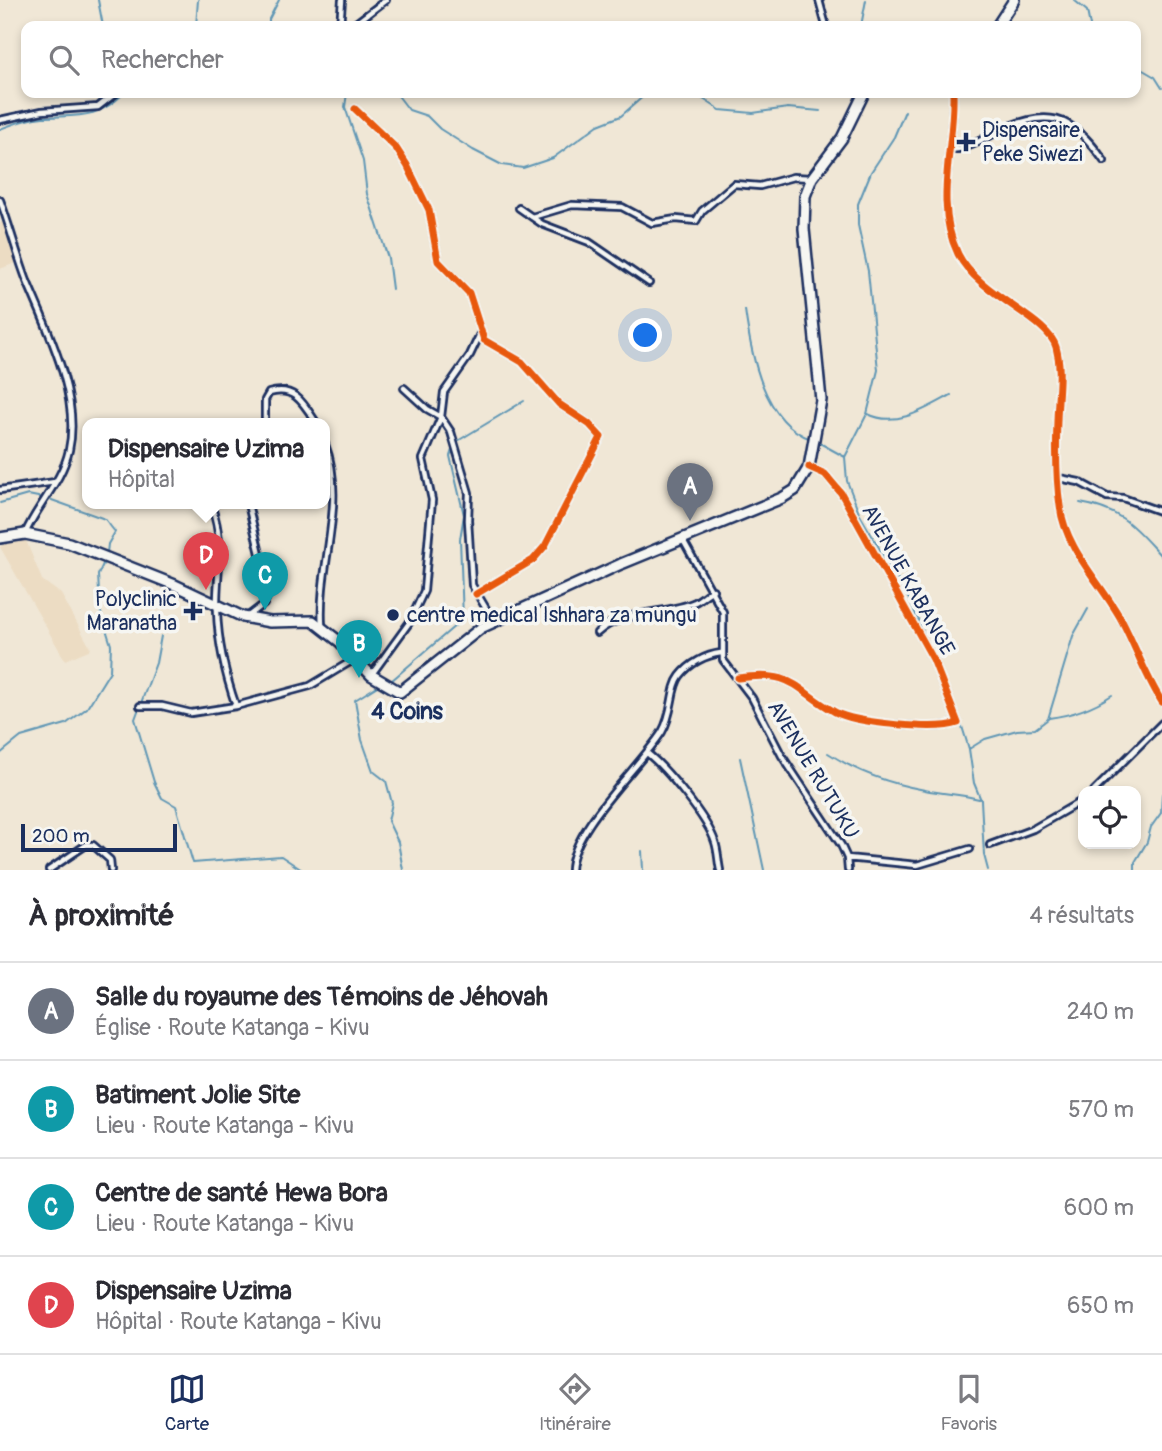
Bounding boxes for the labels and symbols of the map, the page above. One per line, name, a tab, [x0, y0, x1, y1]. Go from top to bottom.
place label: Dispensaire Peke Siwezi	[982, 117, 1083, 168]
marker: Dispensaire Peke Siwezi	[956, 132, 976, 152]
your location	[628, 318, 662, 352]
pin: A	[667, 463, 713, 521]
street label: AVENUE KABANGE	[855, 500, 961, 660]
pin: D	[183, 532, 229, 590]
pin: C	[242, 552, 288, 610]
place label: Polyclinic Maranatha	[86, 586, 177, 637]
marker: Polyclinic Maranatha	[183, 601, 203, 621]
place label: centre medical Ishhara za mungu	[407, 602, 697, 629]
marker: centre medical Ishhara za mungu	[385, 607, 401, 623]
pin: B	[336, 620, 382, 678]
street label: AVENUE RUTUKU	[761, 696, 865, 844]
district label: 4 Coins	[371, 697, 444, 726]
scale bar	[21, 821, 177, 853]

